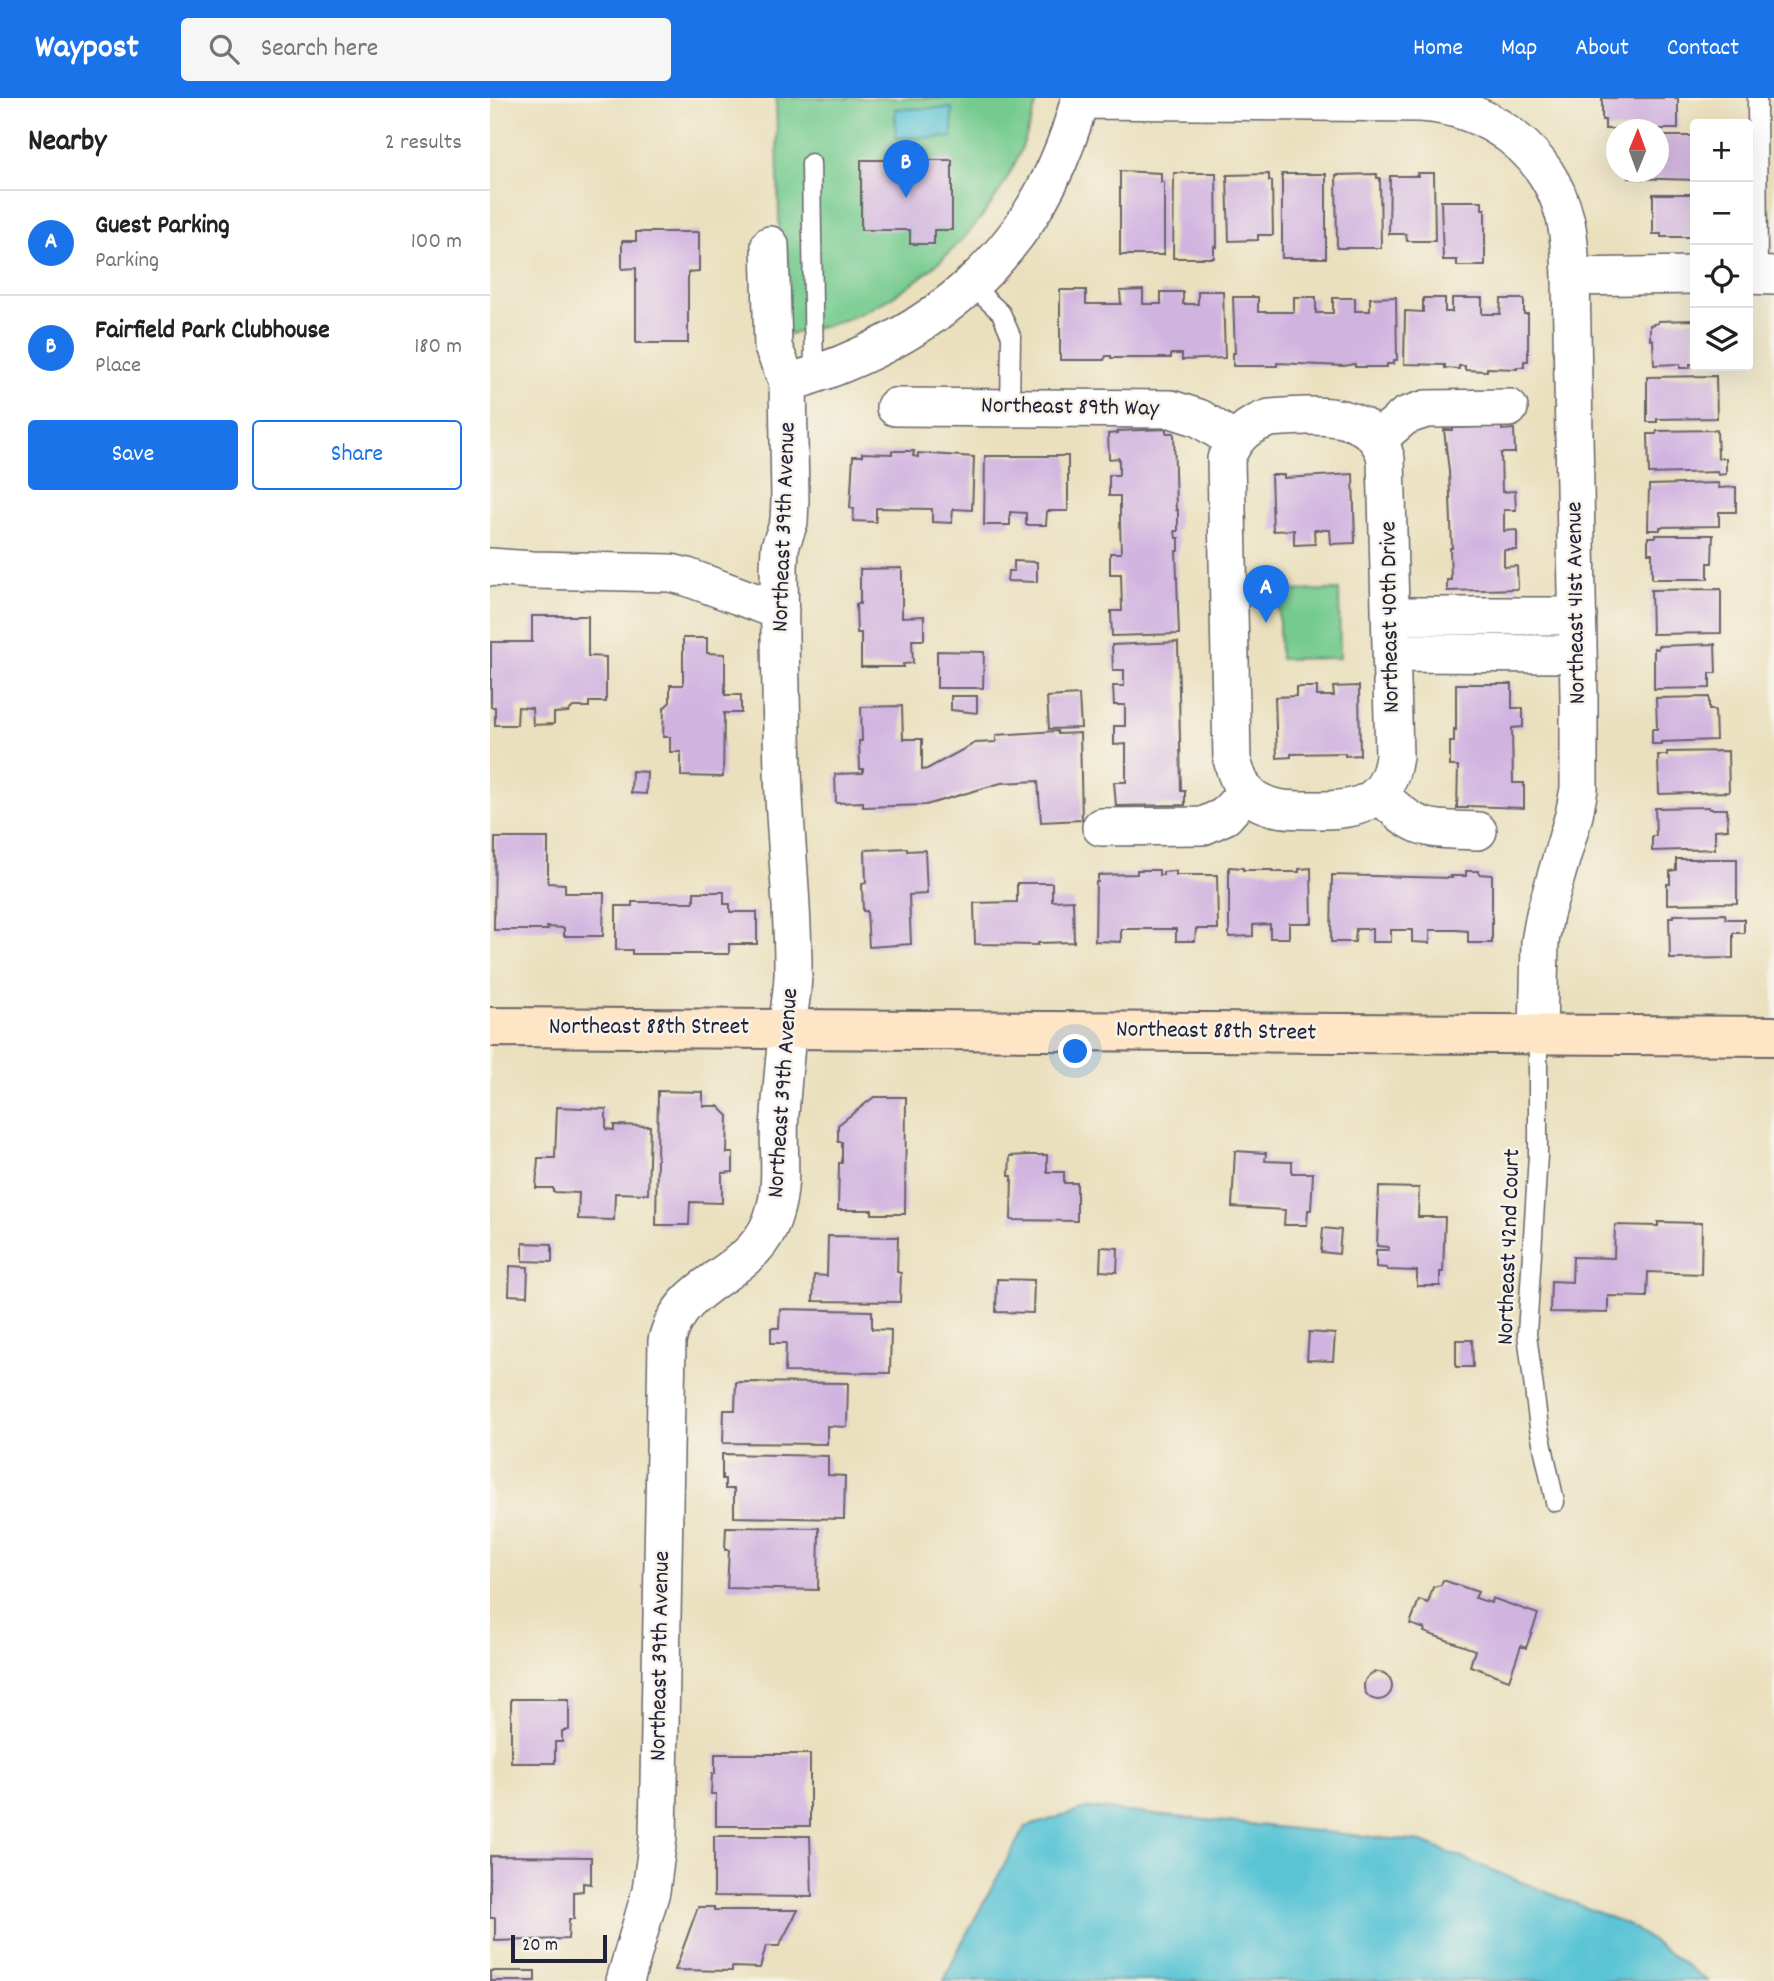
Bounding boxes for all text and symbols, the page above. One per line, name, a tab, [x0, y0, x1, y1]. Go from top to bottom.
search box	[181, 18, 671, 81]
text: Waypost	[35, 26, 139, 73]
icon: search	[205, 30, 243, 68]
text: Search here	[261, 31, 378, 68]
text: Home	[1413, 32, 1463, 66]
text: Map	[1501, 32, 1537, 66]
text: About	[1575, 32, 1629, 66]
text: Contact	[1667, 32, 1739, 66]
north arrow	[1606, 119, 1669, 182]
map controls	[1690, 119, 1753, 371]
button: +	[1690, 119, 1753, 182]
text: Nearby	[28, 122, 106, 165]
text: 2 results	[385, 127, 462, 160]
pin: B	[883, 140, 929, 198]
button: −	[1690, 182, 1753, 245]
text: Guest Parking	[95, 208, 230, 245]
text: A	[45, 226, 57, 259]
text: 100 m	[411, 226, 462, 259]
text: Parking	[95, 245, 159, 278]
button: locate	[1690, 245, 1753, 308]
button: layers	[1690, 308, 1753, 371]
text: Fairfield Park Clubhouse	[95, 313, 330, 350]
text: B	[46, 331, 56, 364]
text: 180 m	[414, 331, 462, 364]
text: Place	[95, 350, 141, 383]
street label: Northeast 89th Way	[981, 389, 1161, 427]
button: Save	[28, 420, 238, 490]
button: Share	[252, 420, 462, 490]
street label: Northeast 39th Avenue	[764, 421, 806, 633]
street label: Northeast 41st Avenue	[1558, 501, 1596, 705]
street label: Northeast 40th Drive	[1372, 521, 1410, 713]
pin: A	[1243, 565, 1289, 623]
street label: Northeast 39th Avenue	[760, 987, 808, 1199]
street label: Northeast 88th Street	[549, 1011, 749, 1045]
street label: Northeast 88th Street	[1115, 1013, 1317, 1051]
your location	[1058, 1034, 1092, 1068]
street label: Northeast 42nd Court	[1490, 1148, 1530, 1346]
street label: Northeast 39th Avenue	[642, 1551, 680, 1761]
scale bar	[511, 1932, 607, 1964]
text: 20 m	[522, 1933, 558, 1960]

